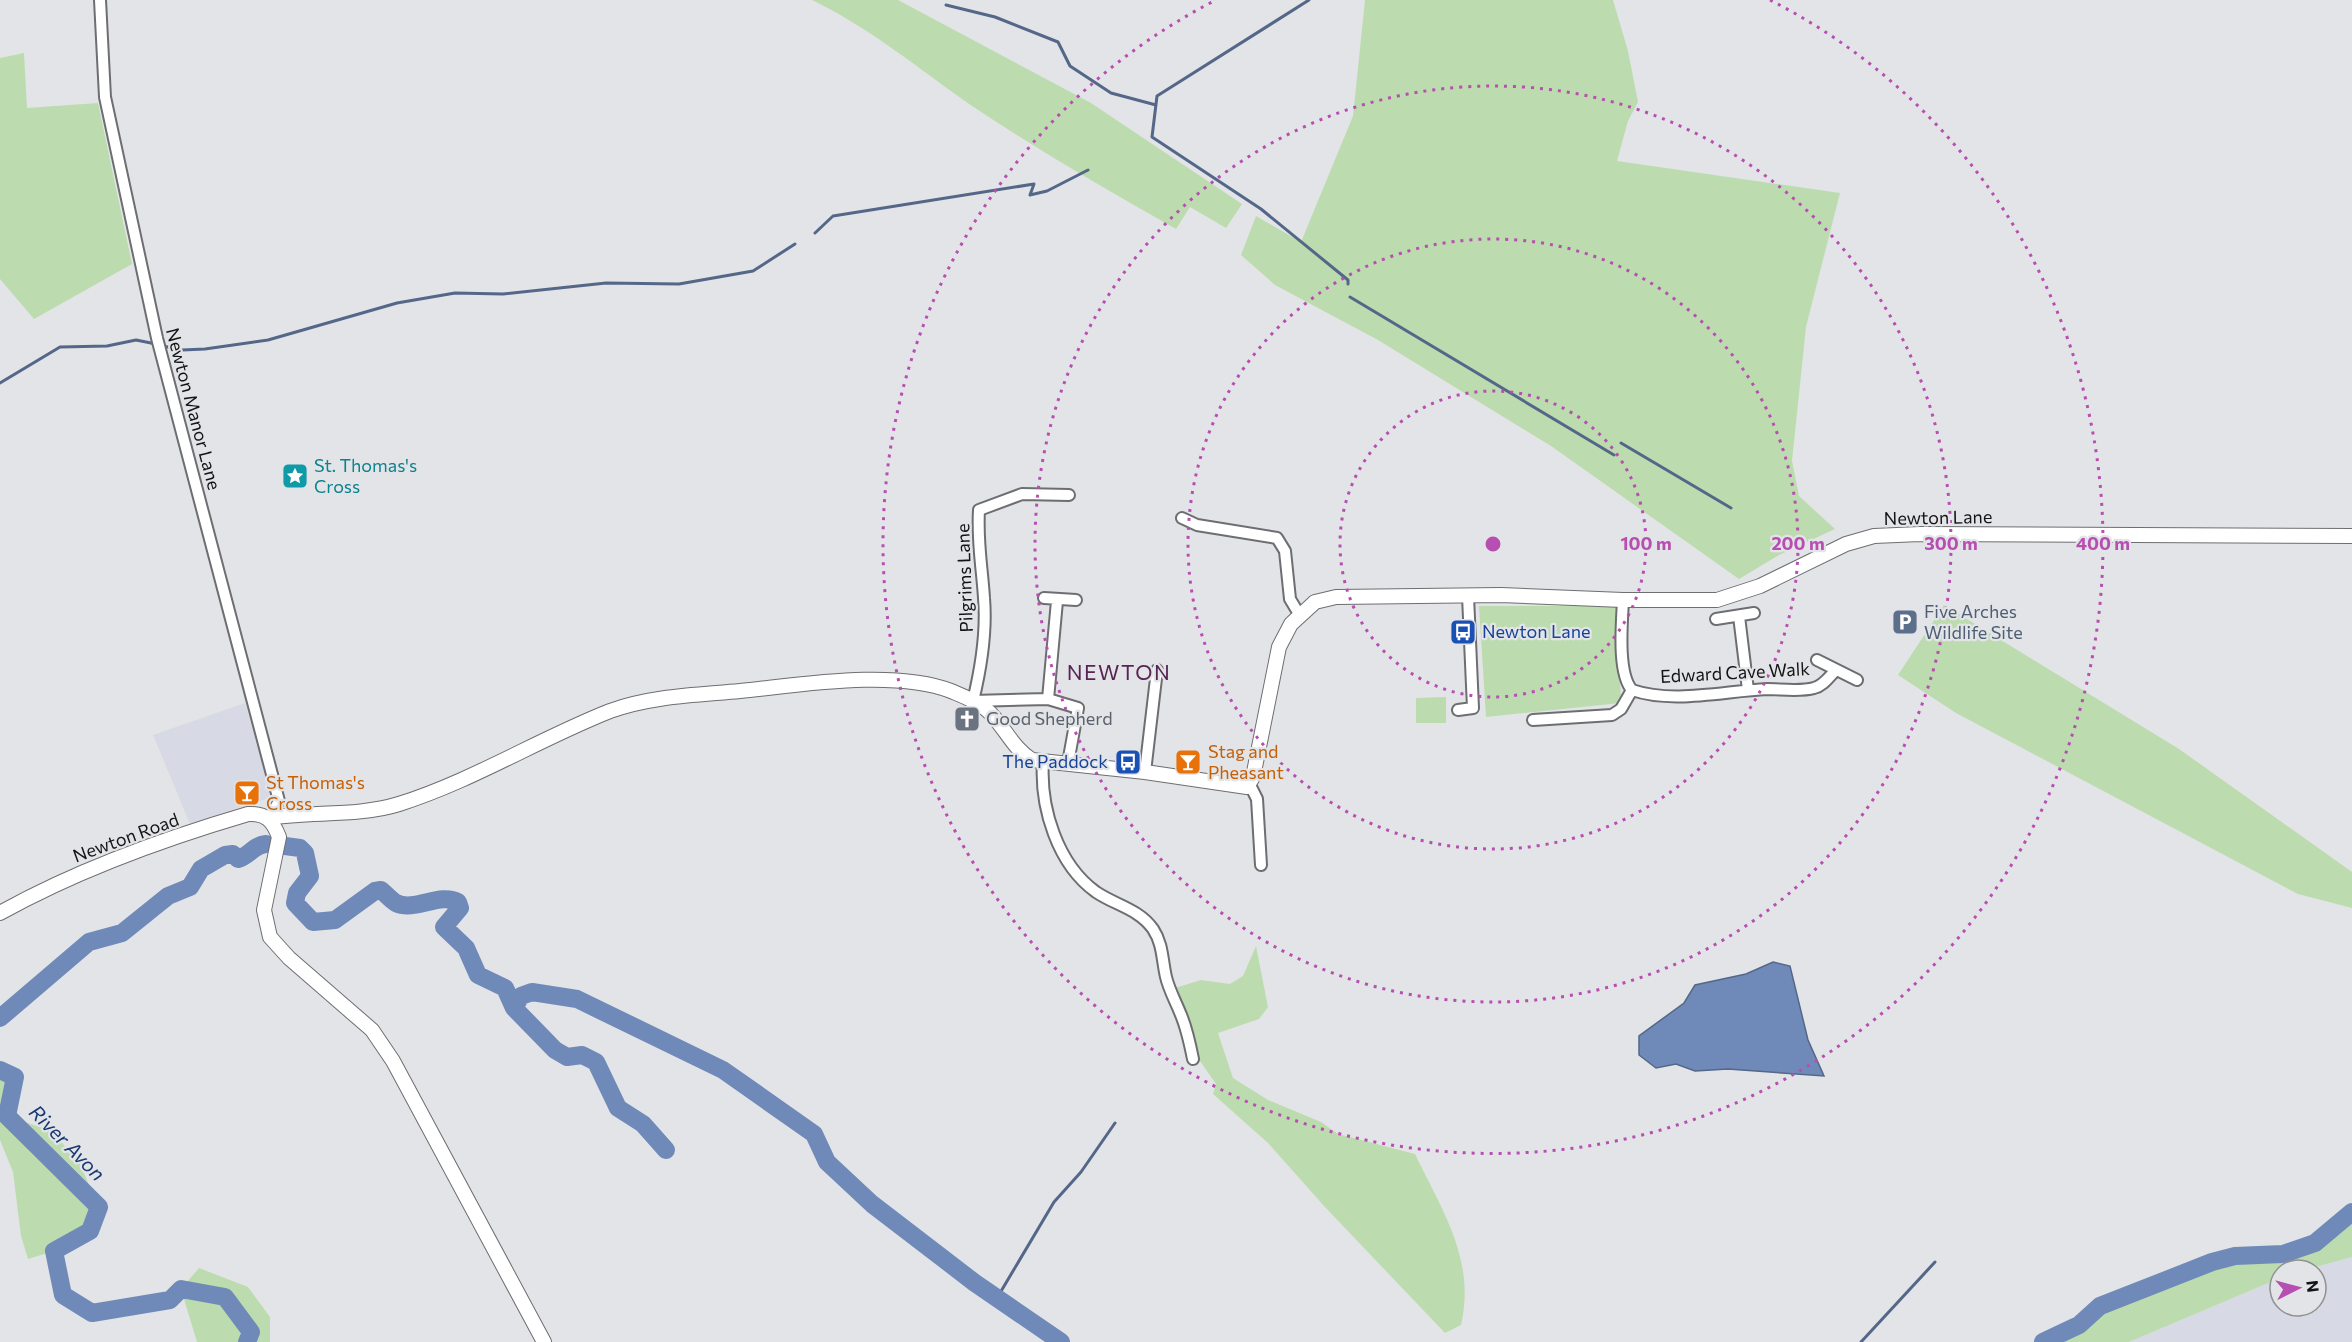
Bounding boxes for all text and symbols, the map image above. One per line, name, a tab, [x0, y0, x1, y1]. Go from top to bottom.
street label: Newton Manor Lane	[162, 325, 226, 492]
place label: St. Thomas's Cross	[314, 454, 417, 497]
place icon: St. Thomas's Cross	[280, 461, 310, 491]
street label: Newton Lane	[1884, 505, 1992, 529]
street label: Pilgrims Lane	[951, 523, 977, 633]
text: 100 m	[1620, 532, 1672, 554]
text: 200 m	[1771, 532, 1825, 554]
text: 300 m	[1924, 532, 1978, 554]
text: 400 m	[2076, 532, 2130, 554]
centre of rings	[1483, 534, 1503, 554]
place label: Five Arches Wildlife Site	[1924, 600, 2023, 643]
parking icon: Five Arches Wildlife Site	[1890, 607, 1920, 637]
bus stop icon: Newton Lane	[1448, 617, 1478, 647]
place label: Newton Lane	[1482, 620, 1591, 642]
street label: Edward Cave Walk	[1659, 657, 1811, 687]
district label: NEWTON	[1067, 659, 1171, 684]
church icon: Good Shepherd	[952, 704, 982, 734]
place label: Good Shepherd	[986, 707, 1113, 729]
place label: Stag and Pheasant	[1208, 740, 1284, 783]
bus stop icon: The Paddock	[1113, 747, 1143, 777]
bar icon: Stag and Pheasant	[1173, 747, 1203, 777]
place label: The Paddock	[1002, 750, 1108, 772]
place label: St Thomas's Cross	[266, 771, 365, 814]
bar icon: St Thomas's Cross	[232, 778, 262, 808]
street label: Newton Road	[70, 808, 182, 866]
water label: River Avon	[25, 1099, 111, 1185]
north arrow	[2268, 1258, 2328, 1318]
text: N	[2303, 1279, 2323, 1293]

